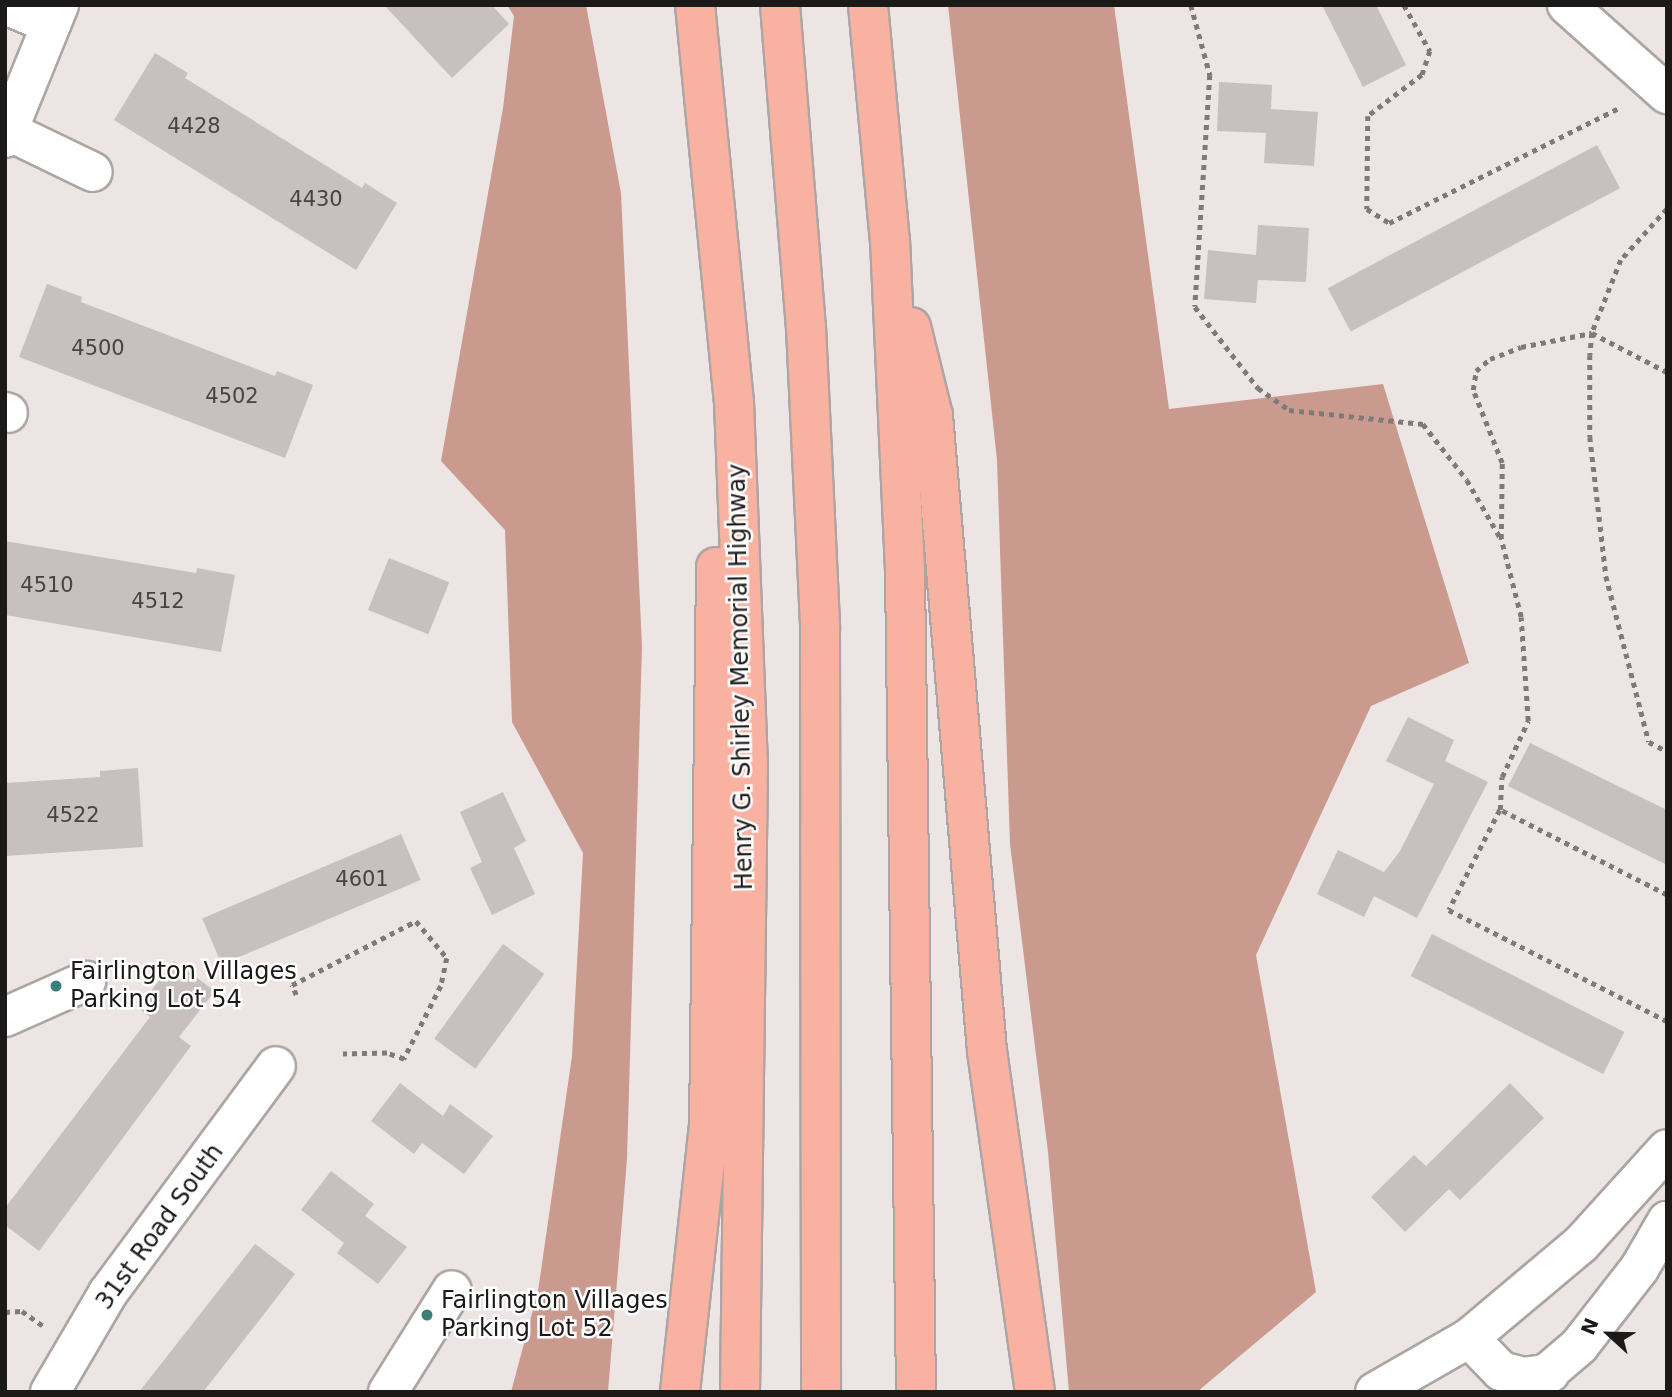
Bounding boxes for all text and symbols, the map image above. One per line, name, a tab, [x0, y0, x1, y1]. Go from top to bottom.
house number: 4428	[167, 113, 221, 139]
house number: 4430	[289, 186, 343, 212]
house number: 4500	[71, 335, 125, 361]
house number: 4502	[205, 383, 259, 409]
street label: Henry G. Shirley Memorial Highway	[723, 463, 759, 891]
house number: 4510	[20, 572, 74, 598]
house number: 4512	[131, 588, 185, 614]
house number: 4522	[46, 802, 100, 828]
house number: 4601	[335, 866, 389, 892]
place label: Fairlington Villages Parking Lot 54	[70, 958, 297, 1014]
marker: Fairlington Villages Parking Lot 54	[48, 978, 64, 994]
street label: 31st Road South	[90, 1139, 230, 1315]
place label: Fairlington Villages Parking Lot 52	[441, 1287, 668, 1343]
north arrow	[1574, 1299, 1644, 1369]
marker: Fairlington Villages Parking Lot 52	[419, 1307, 435, 1323]
text: N	[1576, 1315, 1603, 1338]

